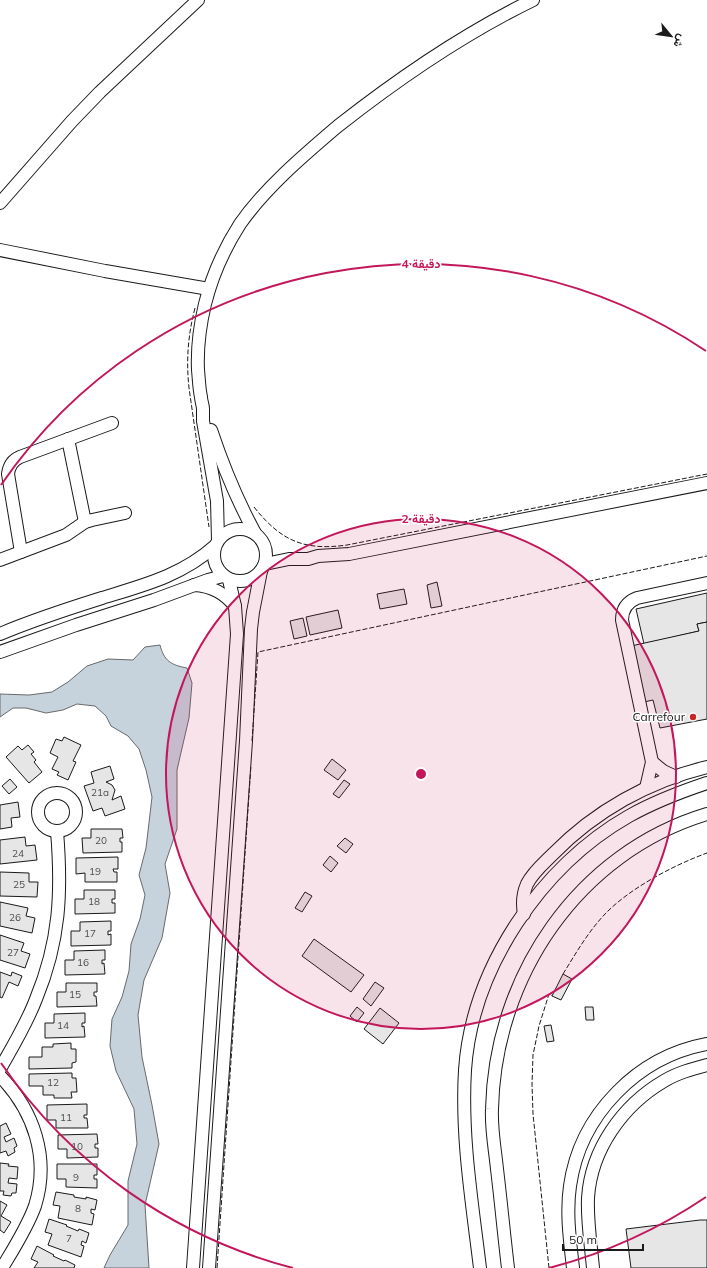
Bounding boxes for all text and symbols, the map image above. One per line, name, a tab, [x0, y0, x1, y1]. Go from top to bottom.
north arrow	[651, 16, 691, 56]
text: ش	[670, 32, 689, 50]
text: 4 دقيقة	[402, 256, 440, 271]
text: 2 دقيقة	[402, 511, 440, 526]
place label: Carrefour	[633, 709, 686, 724]
marker: Carrefour	[688, 712, 698, 722]
centre of rings	[414, 767, 428, 781]
house number: 21a	[91, 786, 109, 799]
house number: 20	[95, 834, 107, 847]
house number: 24	[12, 847, 24, 860]
house number: 19	[89, 865, 101, 878]
house number: 25	[13, 878, 25, 891]
house number: 18	[88, 895, 100, 908]
house number: 26	[9, 911, 21, 924]
house number: 17	[84, 927, 96, 940]
house number: 27	[7, 946, 19, 959]
house number: 16	[77, 956, 89, 969]
house number: 15	[69, 988, 81, 1001]
house number: 14	[57, 1019, 69, 1032]
house number: 12	[47, 1076, 59, 1089]
house number: 11	[60, 1111, 72, 1124]
house number: 10	[71, 1140, 83, 1153]
house number: 9	[73, 1171, 79, 1184]
house number: 8	[75, 1202, 81, 1215]
scale bar	[563, 1226, 643, 1252]
house number: 7	[66, 1232, 72, 1245]
text: 50 m	[569, 1232, 597, 1247]

